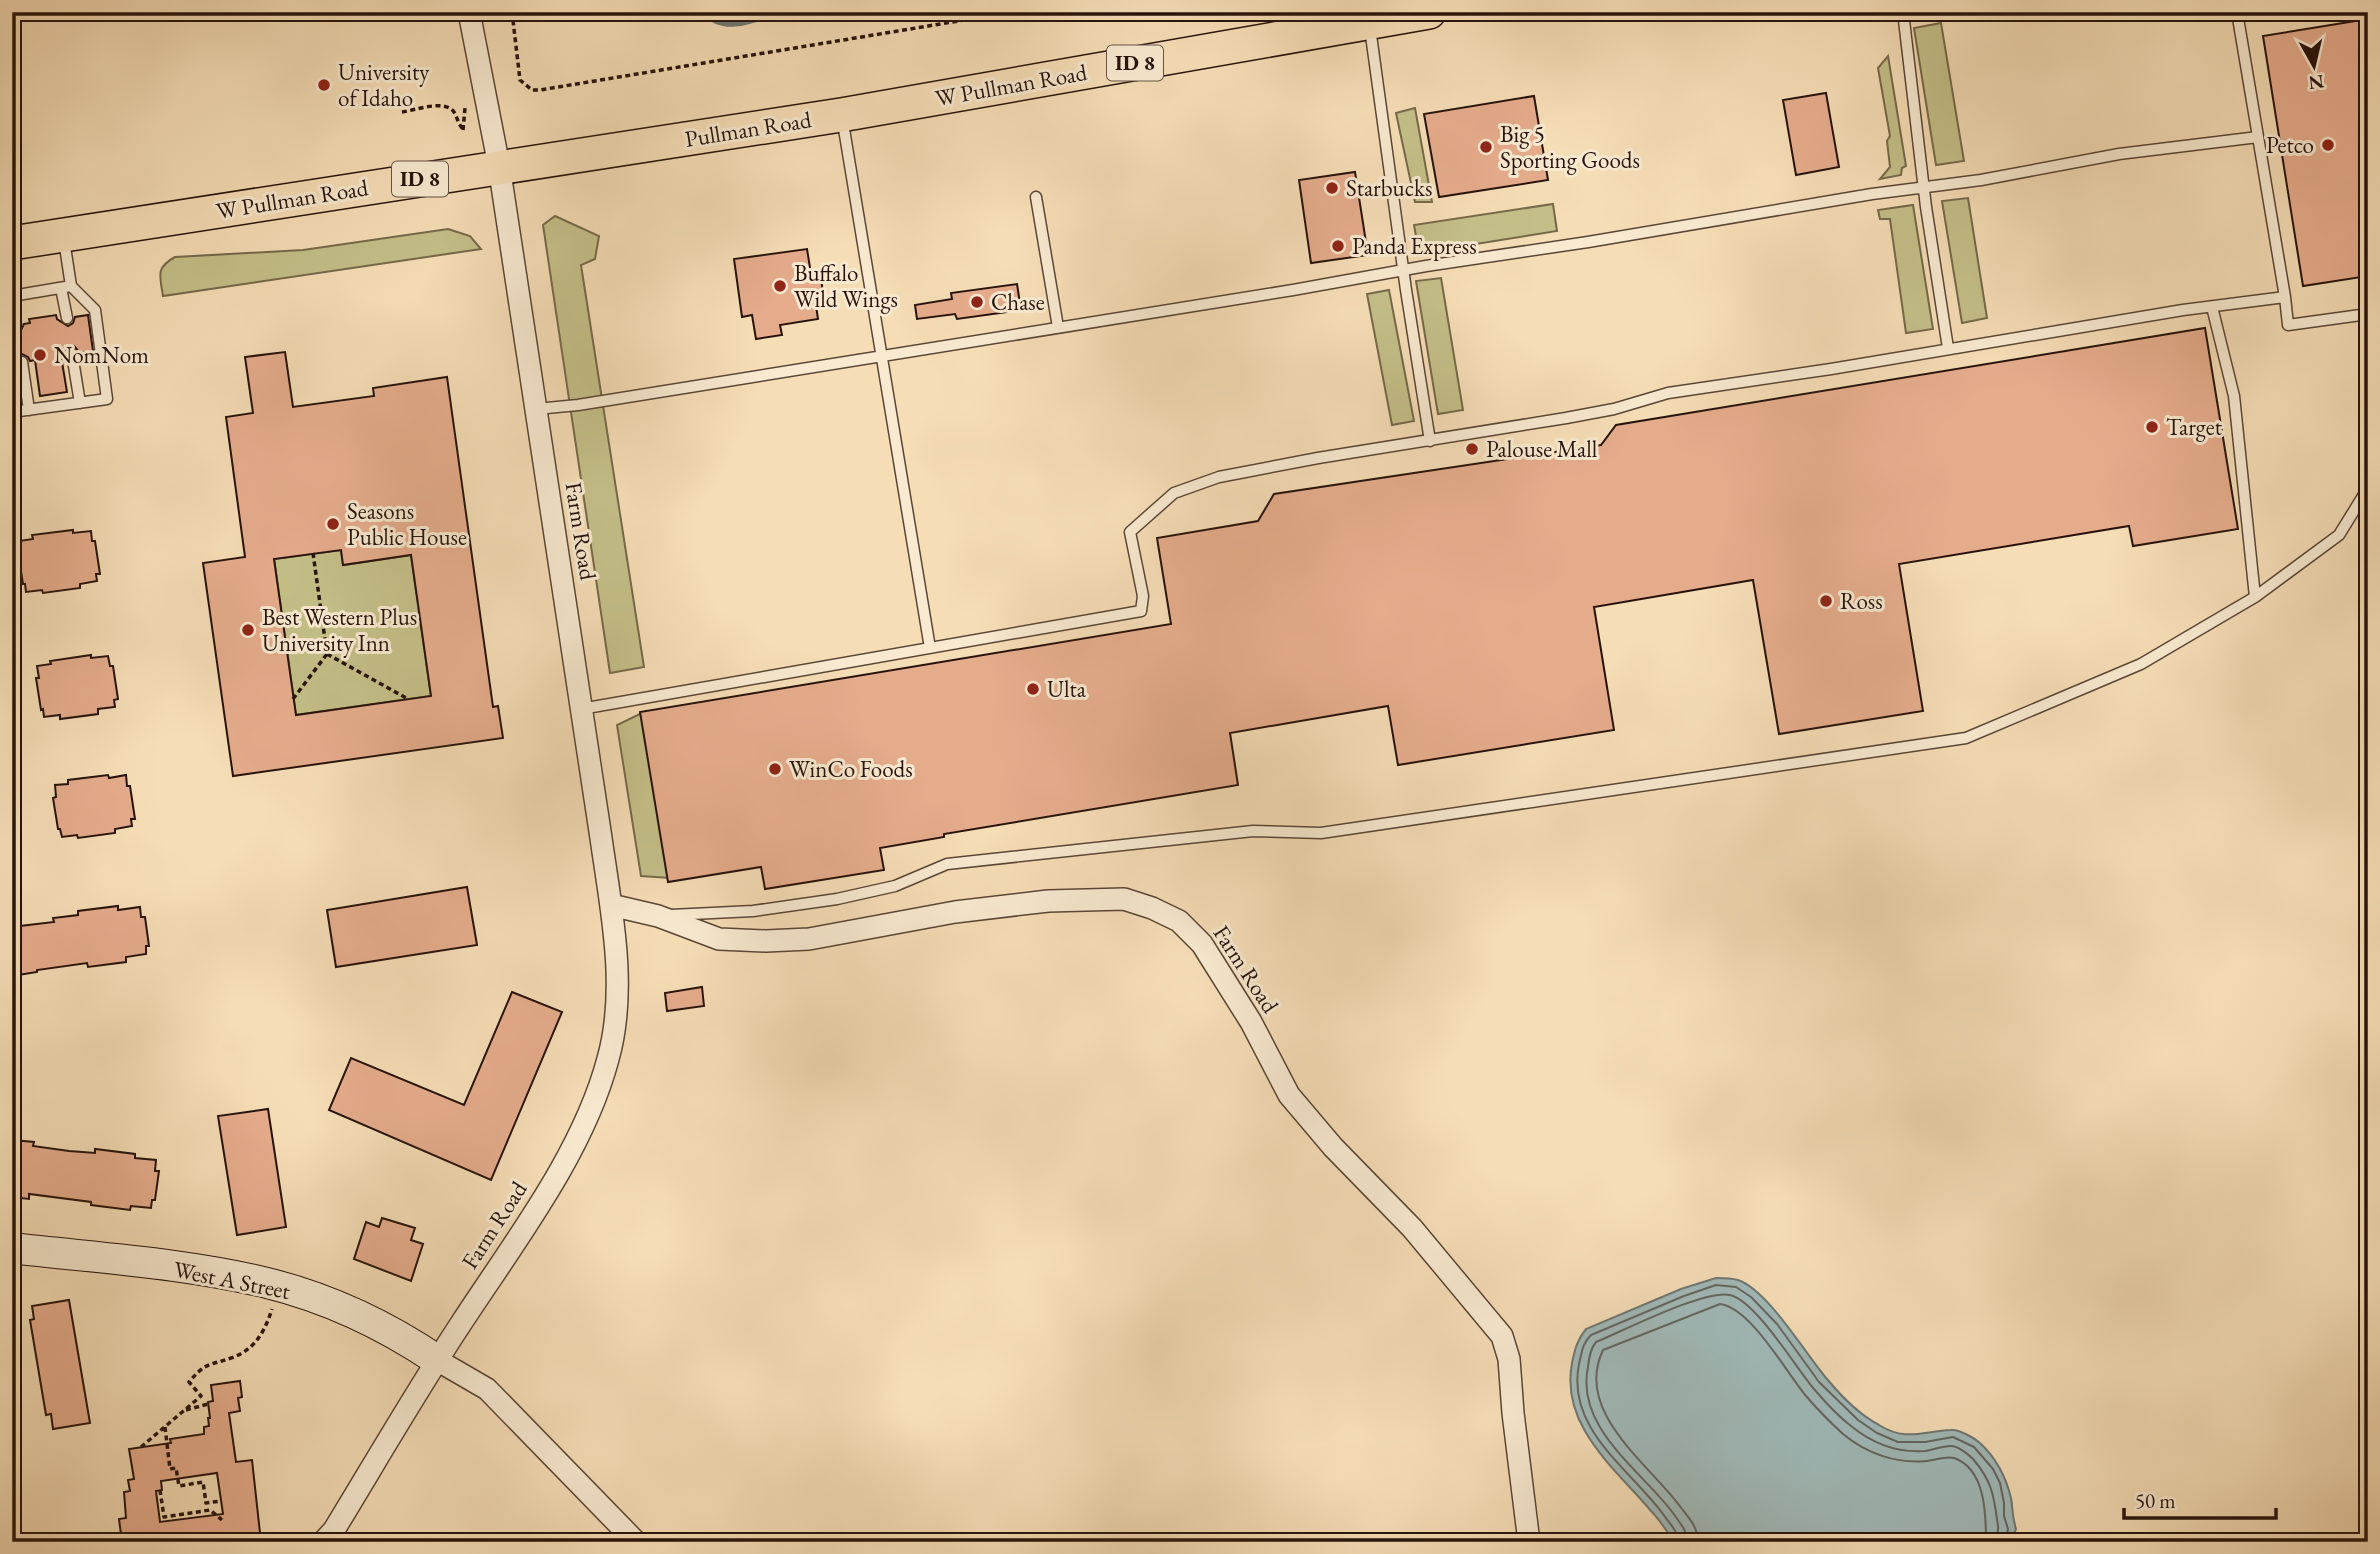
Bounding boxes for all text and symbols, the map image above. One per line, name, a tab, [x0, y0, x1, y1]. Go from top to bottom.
north arrow	[2278, 32, 2348, 102]
road number: ID 8	[1107, 46, 1163, 80]
place label: University of Idaho	[338, 57, 430, 113]
street label: W Pullman Road	[933, 57, 1090, 113]
text: N	[2306, 69, 2326, 96]
marker: University of Idaho	[316, 77, 332, 93]
street label: Pullman Road	[683, 104, 814, 154]
place label: Big 5 Sporting Goods	[1500, 119, 1640, 175]
place label: Petco	[2266, 130, 2314, 160]
marker: Petco	[2320, 137, 2336, 153]
marker: Big 5 Sporting Goods	[1478, 139, 1494, 155]
road number: ID 8	[392, 162, 448, 196]
street label: W Pullman Road	[214, 172, 370, 226]
place label: Starbucks	[1346, 173, 1432, 203]
marker: Starbucks	[1324, 180, 1340, 196]
place label: Panda Express	[1352, 231, 1477, 261]
marker: Panda Express	[1330, 238, 1346, 254]
place label: Buffalo Wild Wings	[794, 258, 898, 314]
marker: Buffalo Wild Wings	[772, 278, 788, 294]
place label: Chase	[991, 287, 1045, 317]
marker: Chase	[969, 294, 985, 310]
place label: NomNom	[54, 340, 149, 370]
marker: NomNom	[32, 347, 48, 363]
place label: Target	[2166, 412, 2223, 442]
marker: Target	[2144, 419, 2160, 435]
place label: Palouse Mall	[1486, 434, 1598, 464]
marker: Palouse Mall	[1464, 441, 1480, 457]
street label: Farm Road	[558, 480, 604, 582]
place label: Seasons Public House	[347, 496, 467, 552]
marker: Seasons Public House	[325, 516, 341, 532]
place label: Ross	[1840, 586, 1883, 616]
marker: Ross	[1818, 593, 1834, 609]
place label: Best Western Plus University Inn	[262, 602, 417, 658]
marker: Best Western Plus University Inn	[240, 622, 256, 638]
place label: Ulta	[1047, 674, 1087, 704]
marker: Ulta	[1025, 681, 1041, 697]
place label: WinCo Foods	[789, 754, 913, 784]
marker: WinCo Foods	[767, 761, 783, 777]
street label: Farm Road	[1207, 919, 1286, 1019]
street label: Farm Road	[455, 1175, 534, 1275]
street label: West A Street	[171, 1254, 294, 1306]
scale bar	[2124, 1477, 2277, 1521]
text: 50 m	[2135, 1487, 2176, 1514]

